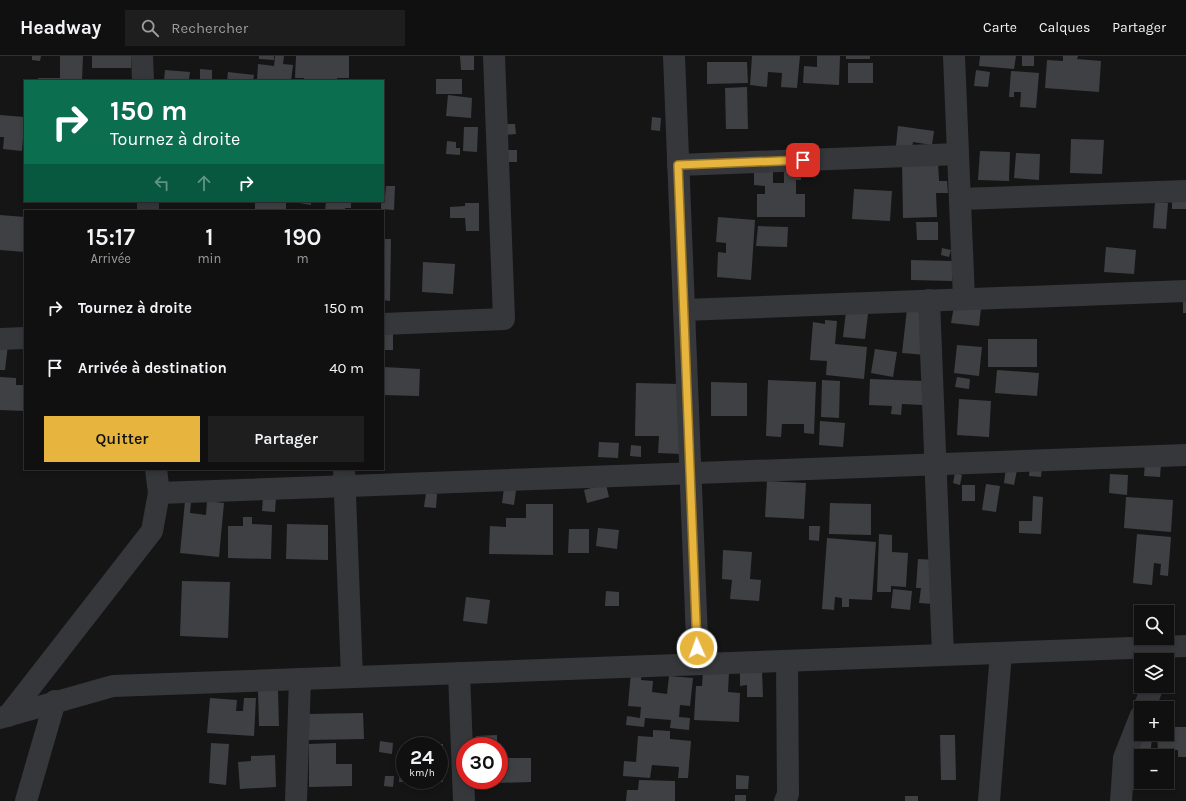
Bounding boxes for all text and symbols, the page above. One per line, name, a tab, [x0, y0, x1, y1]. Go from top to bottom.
search box	[125, 10, 405, 46]
text: Headway	[20, 17, 101, 39]
icon: search	[139, 17, 161, 39]
text: Rechercher	[171, 19, 248, 37]
text: Carte	[983, 19, 1017, 36]
text: Calques	[1039, 19, 1090, 36]
text: Partager	[1112, 19, 1166, 36]
text: 150 m	[110, 94, 188, 127]
icon: right	[44, 96, 96, 148]
text: Tournez à droite	[110, 128, 240, 150]
pin	[786, 143, 820, 177]
icon: arrive	[792, 149, 814, 171]
icon: left	[151, 172, 173, 194]
icon: ahead	[193, 172, 215, 194]
icon: right	[235, 172, 257, 194]
text: 15:17	[86, 223, 135, 251]
text: 1	[205, 223, 214, 251]
text: 190	[284, 223, 322, 251]
text: Arrivée	[90, 251, 131, 266]
text: min	[197, 251, 221, 266]
text: m	[297, 251, 309, 266]
icon: right	[44, 297, 66, 319]
text: Tournez à droite	[78, 299, 192, 317]
text: 150 m	[324, 299, 364, 317]
icon: arrive	[44, 357, 66, 379]
text: Arrivée à destination	[78, 359, 227, 377]
text: 40 m	[329, 359, 364, 377]
button: Quitter	[44, 416, 200, 462]
button: Partager	[208, 416, 364, 462]
map controls	[1134, 605, 1174, 789]
button: search	[1134, 605, 1174, 645]
position arrow	[676, 627, 718, 669]
button: layers	[1134, 653, 1174, 693]
button: +	[1134, 701, 1174, 741]
speed limit sign: 30	[456, 737, 508, 789]
text: 24	[410, 746, 434, 769]
button: −	[1134, 749, 1174, 789]
text: km/h	[409, 767, 435, 779]

